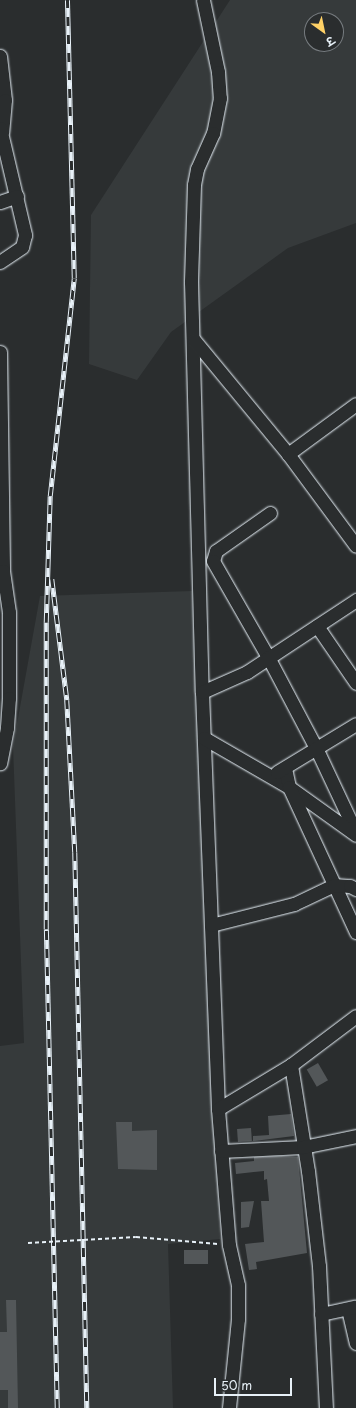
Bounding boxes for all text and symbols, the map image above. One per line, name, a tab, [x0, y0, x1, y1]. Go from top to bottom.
north arrow	[304, 12, 344, 52]
text: उ	[323, 33, 338, 51]
scale bar	[216, 1370, 294, 1396]
text: 50 m	[221, 1376, 252, 1394]

